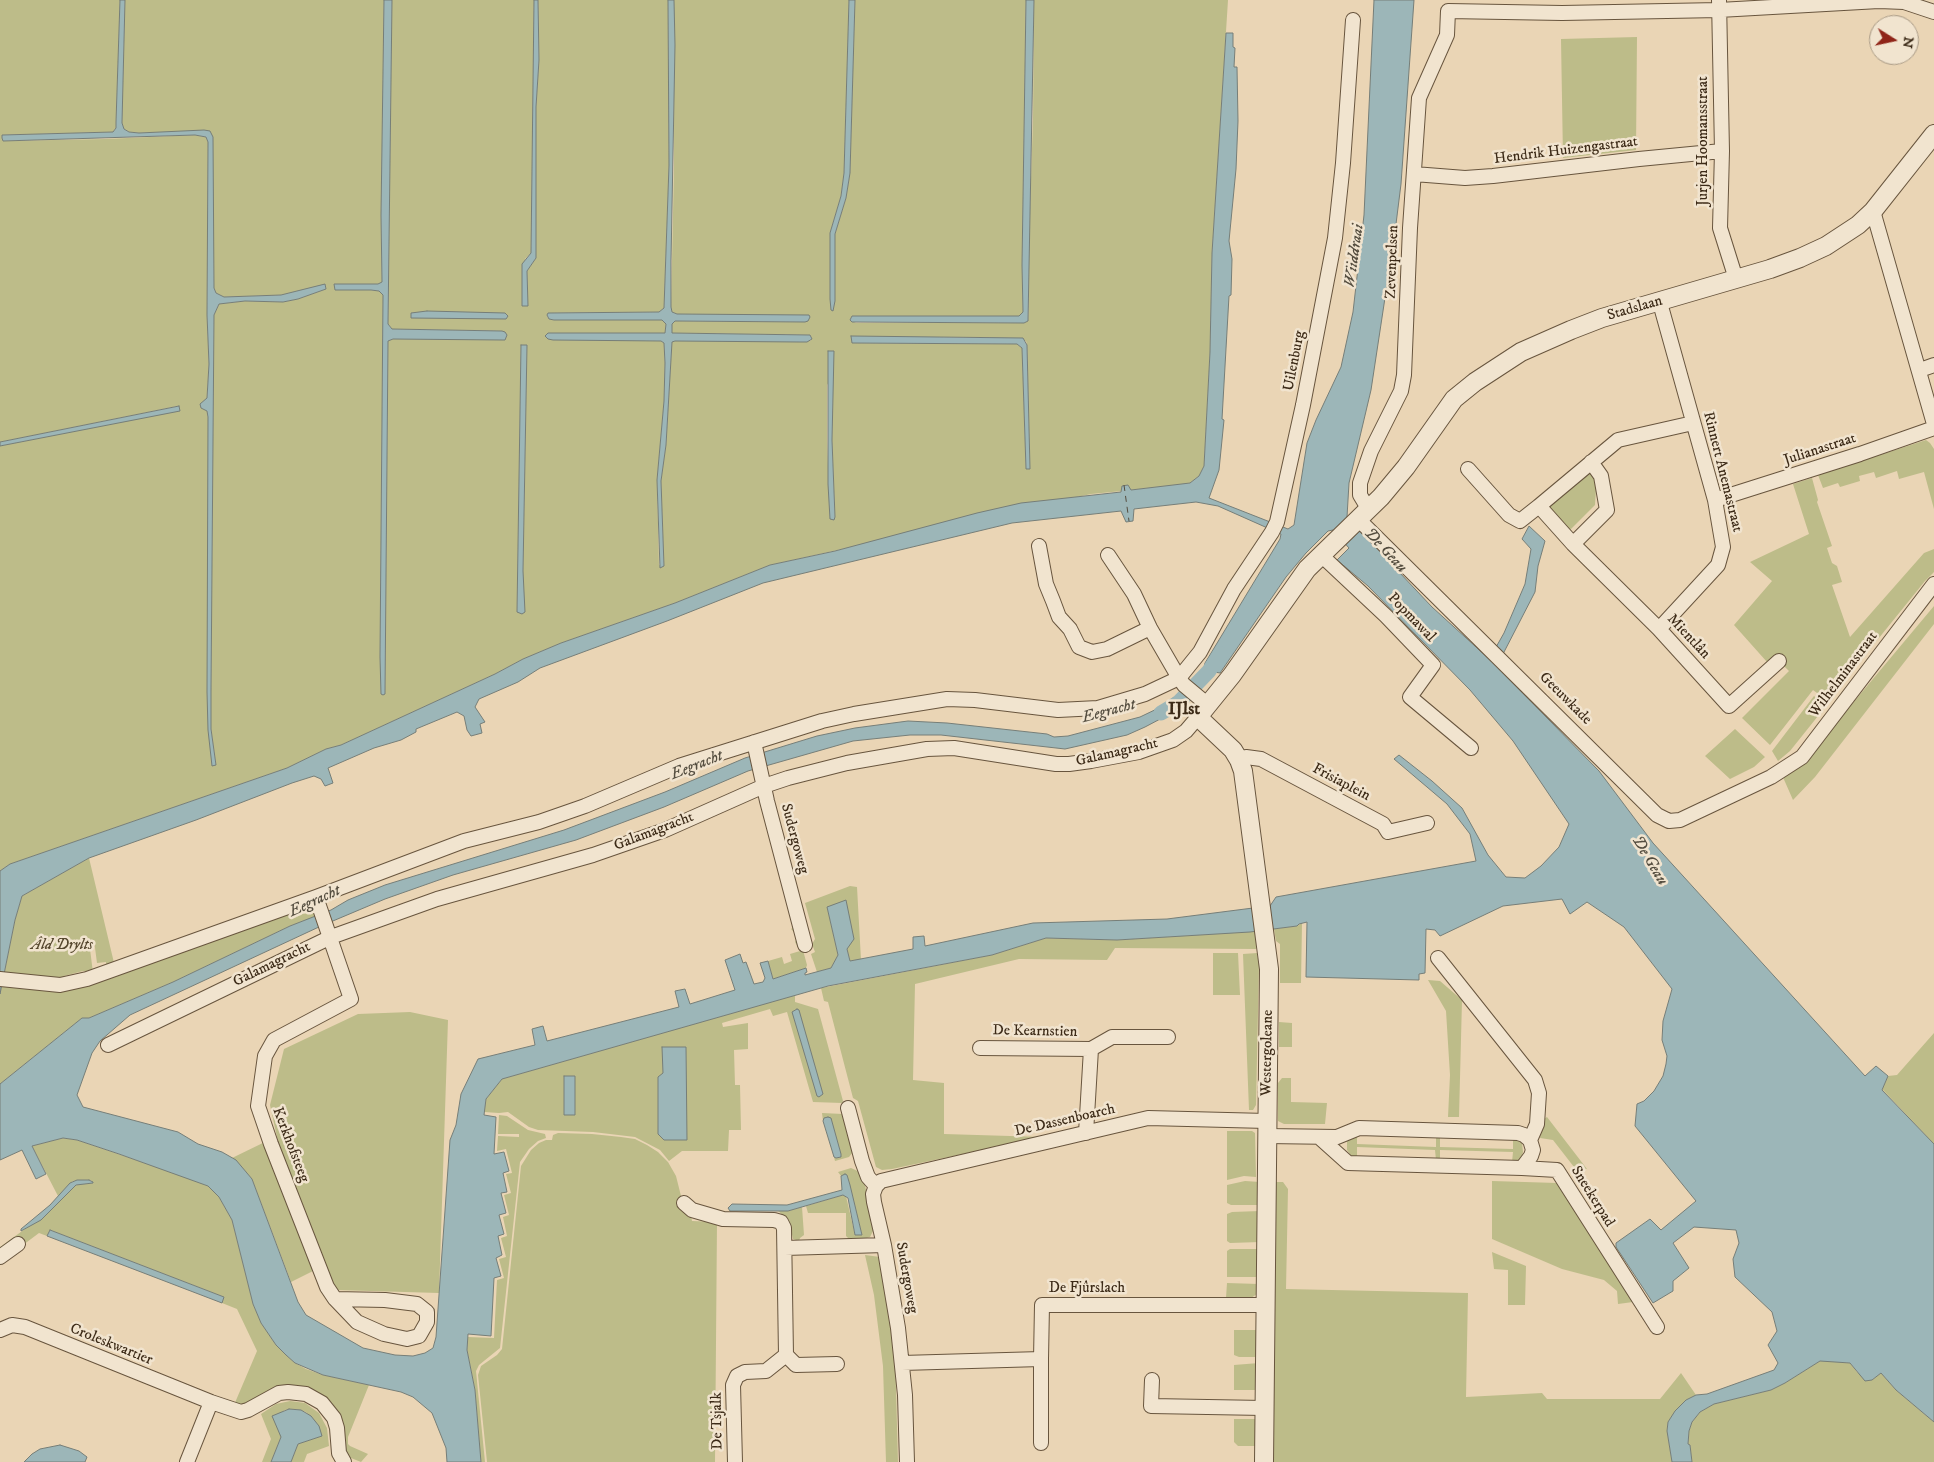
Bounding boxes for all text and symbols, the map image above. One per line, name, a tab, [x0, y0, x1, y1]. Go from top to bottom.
north arrow	[1869, 15, 1919, 65]
text: N	[1898, 35, 1918, 50]
street label: Jurjen Hoomansstraat	[1695, 76, 1713, 206]
street label: Hendrik Huizengastraat	[1493, 133, 1639, 169]
water label: Wiiddraai	[1341, 223, 1369, 289]
street label: Zevenpelsen	[1383, 225, 1403, 299]
street label: Stadslaan	[1605, 293, 1665, 325]
street label: Uilenburg	[1280, 329, 1310, 393]
street label: Rinnert Anemastraat	[1698, 410, 1746, 534]
street label: Julianastraat	[1782, 430, 1858, 470]
water label: De Geau	[1359, 525, 1411, 577]
street label: Popmawal	[1383, 590, 1439, 646]
street label: Mientlân	[1663, 611, 1713, 663]
street label: Wilhelminastraat	[1806, 628, 1882, 722]
street label: Geeuwkade	[1535, 669, 1595, 729]
water label: Eegracht	[1080, 696, 1138, 728]
district label: IJlst	[1168, 699, 1200, 721]
street label: Galamagracht	[1074, 735, 1160, 771]
water label: Eegracht	[668, 747, 726, 785]
street label: Frisiaplein	[1309, 760, 1373, 806]
street label: Sudergoweg	[776, 802, 812, 876]
street label: Galamagracht	[612, 809, 696, 855]
water label: De Geau	[1627, 833, 1671, 889]
water label: Eegracht	[286, 882, 344, 922]
park label: Âld Drylts	[31, 937, 93, 955]
street label: Galamagracht	[230, 939, 314, 991]
street label: Westergoleane	[1258, 1010, 1278, 1096]
street label: De Kearnstien	[992, 1022, 1078, 1042]
street label: De Dassenboarch	[1013, 1101, 1117, 1141]
street label: Kerkhofsteeg	[267, 1105, 313, 1185]
street label: Sneekerpad	[1566, 1163, 1618, 1231]
street label: Sudergoweg	[891, 1241, 921, 1315]
street label: De Fjûrslach	[1049, 1280, 1125, 1298]
street label: Croleskwartier	[67, 1320, 155, 1370]
street label: De Tsjalk	[708, 1392, 728, 1450]

